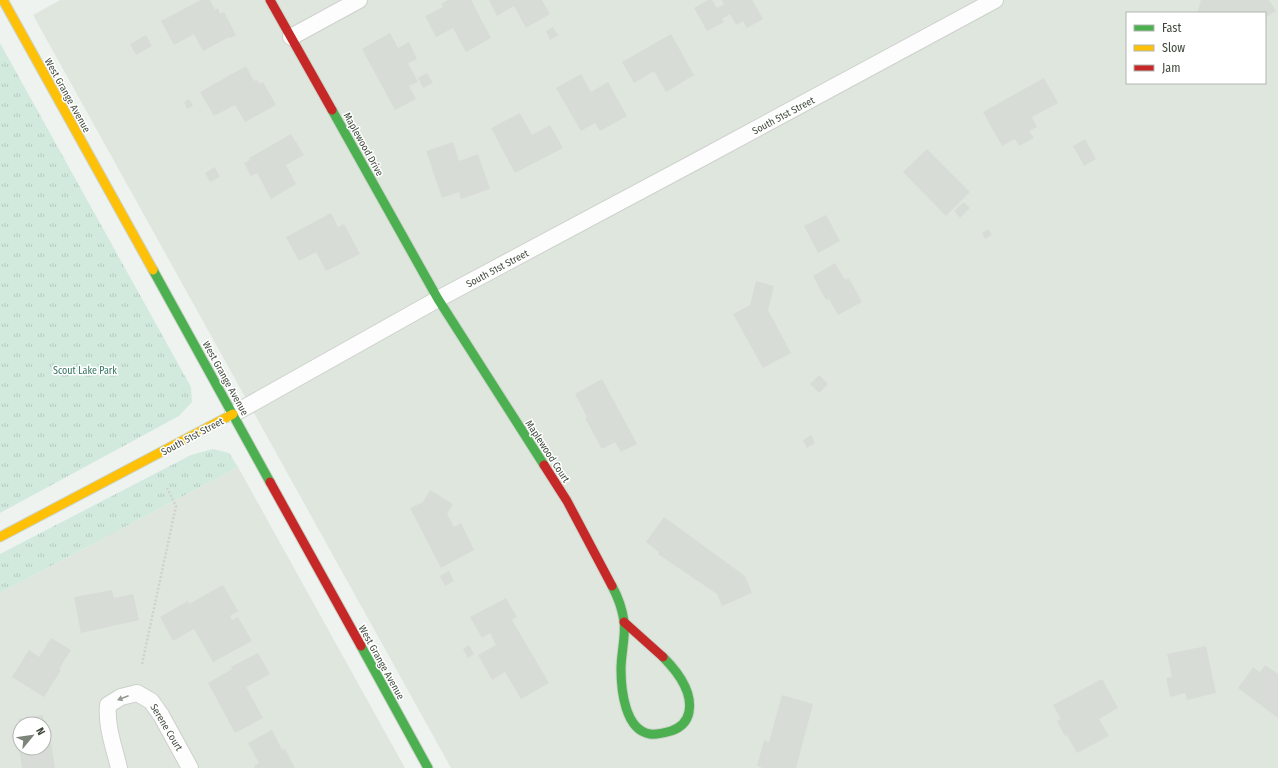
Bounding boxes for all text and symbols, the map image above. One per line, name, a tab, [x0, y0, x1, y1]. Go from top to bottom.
legend	[1126, 12, 1266, 84]
text: Fast	[1162, 21, 1181, 35]
text: Slow	[1162, 41, 1185, 55]
street label: West Grange Avenue	[42, 56, 93, 135]
text: Jam	[1162, 61, 1180, 75]
street label: South 51st Street	[750, 94, 817, 137]
street label: Maplewood Drive	[341, 111, 386, 178]
street label: South 51st Street	[464, 247, 531, 290]
street label: West Grange Avenue	[200, 339, 251, 418]
park label: Scout Lake Park	[53, 365, 117, 377]
street label: South 51st Street	[159, 415, 226, 458]
street label: Maplewood Court	[523, 418, 572, 486]
street label: West Grange Avenue	[356, 623, 407, 702]
one-way arrow	[116, 695, 128, 701]
street label: Serene Court	[147, 702, 185, 754]
north arrow	[12, 716, 52, 756]
text: N	[33, 725, 48, 737]

